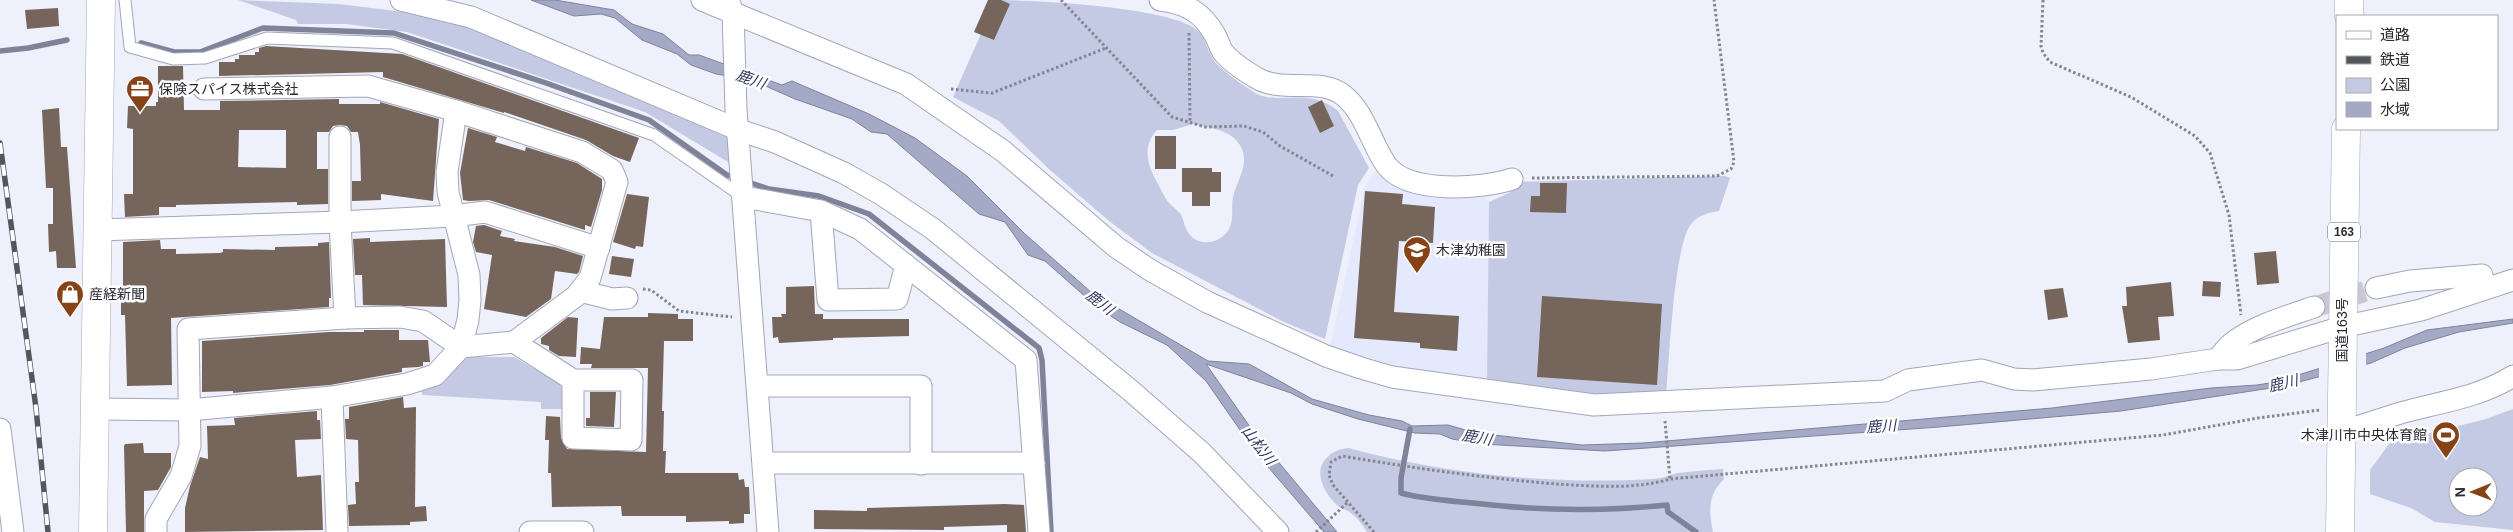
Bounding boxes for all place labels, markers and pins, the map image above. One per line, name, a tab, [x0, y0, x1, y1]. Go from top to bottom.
office icon: 保険スパイス株式会社	[125, 74, 155, 113]
place label: 保険スパイス株式会社	[159, 81, 299, 97]
school or university icon: 木津幼稚園	[1402, 235, 1432, 274]
place label: 木津幼稚園	[1436, 242, 1506, 258]
shop icon: 産経新聞	[55, 279, 85, 318]
place label: 産経新聞	[89, 286, 145, 302]
sports icon: 木津川市中央体育館	[2431, 420, 2461, 459]
place label: 木津川市中央体育館	[2301, 427, 2427, 443]

